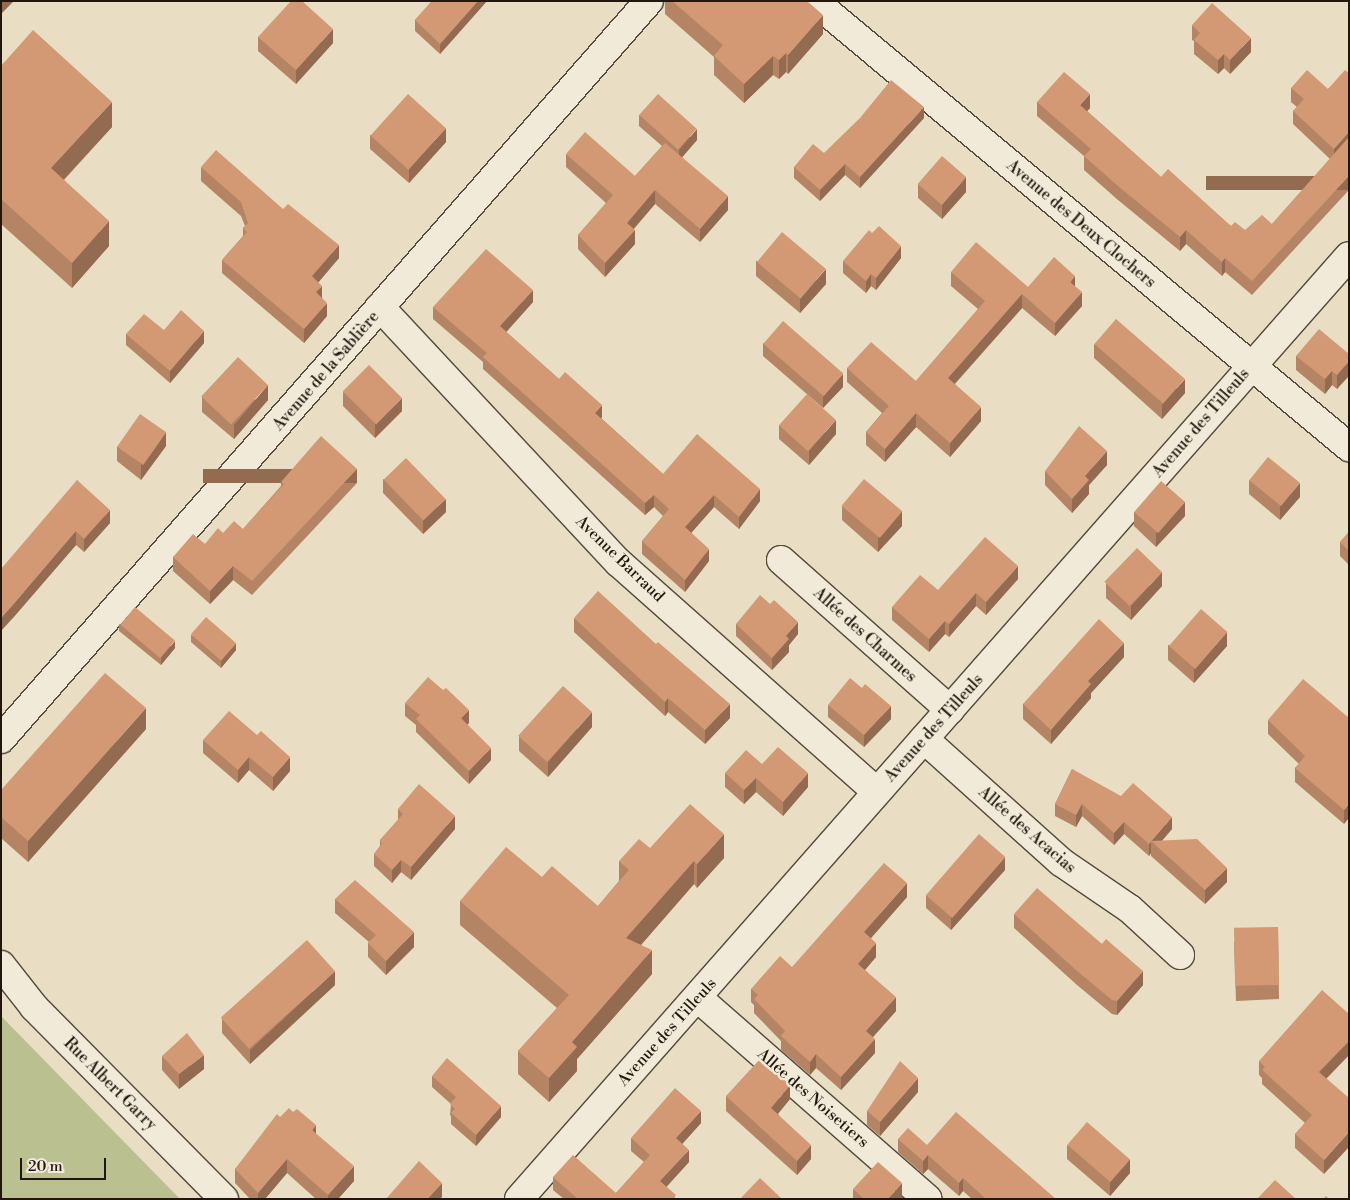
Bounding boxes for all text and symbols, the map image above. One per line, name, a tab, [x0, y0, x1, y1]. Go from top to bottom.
street label: Avenue des Deux Clochers	[1003, 156, 1159, 292]
street label: Avenue de la Sablière	[269, 307, 383, 435]
street label: Avenue des Tilleuls	[1148, 364, 1254, 482]
street label: Avenue Barraud	[572, 512, 668, 606]
street label: Allée des Charmes	[809, 584, 921, 686]
street label: Avenue des Tilleuls	[881, 670, 987, 786]
street label: Allée des Acacias	[974, 783, 1080, 877]
street label: Avenue des Tilleuls	[614, 974, 720, 1090]
street label: Rue Albert Garry	[60, 1034, 160, 1134]
street label: Allée des Noisetiers	[753, 1044, 873, 1152]
scale bar	[22, 1148, 109, 1180]
text: 20 m	[28, 1157, 63, 1176]

